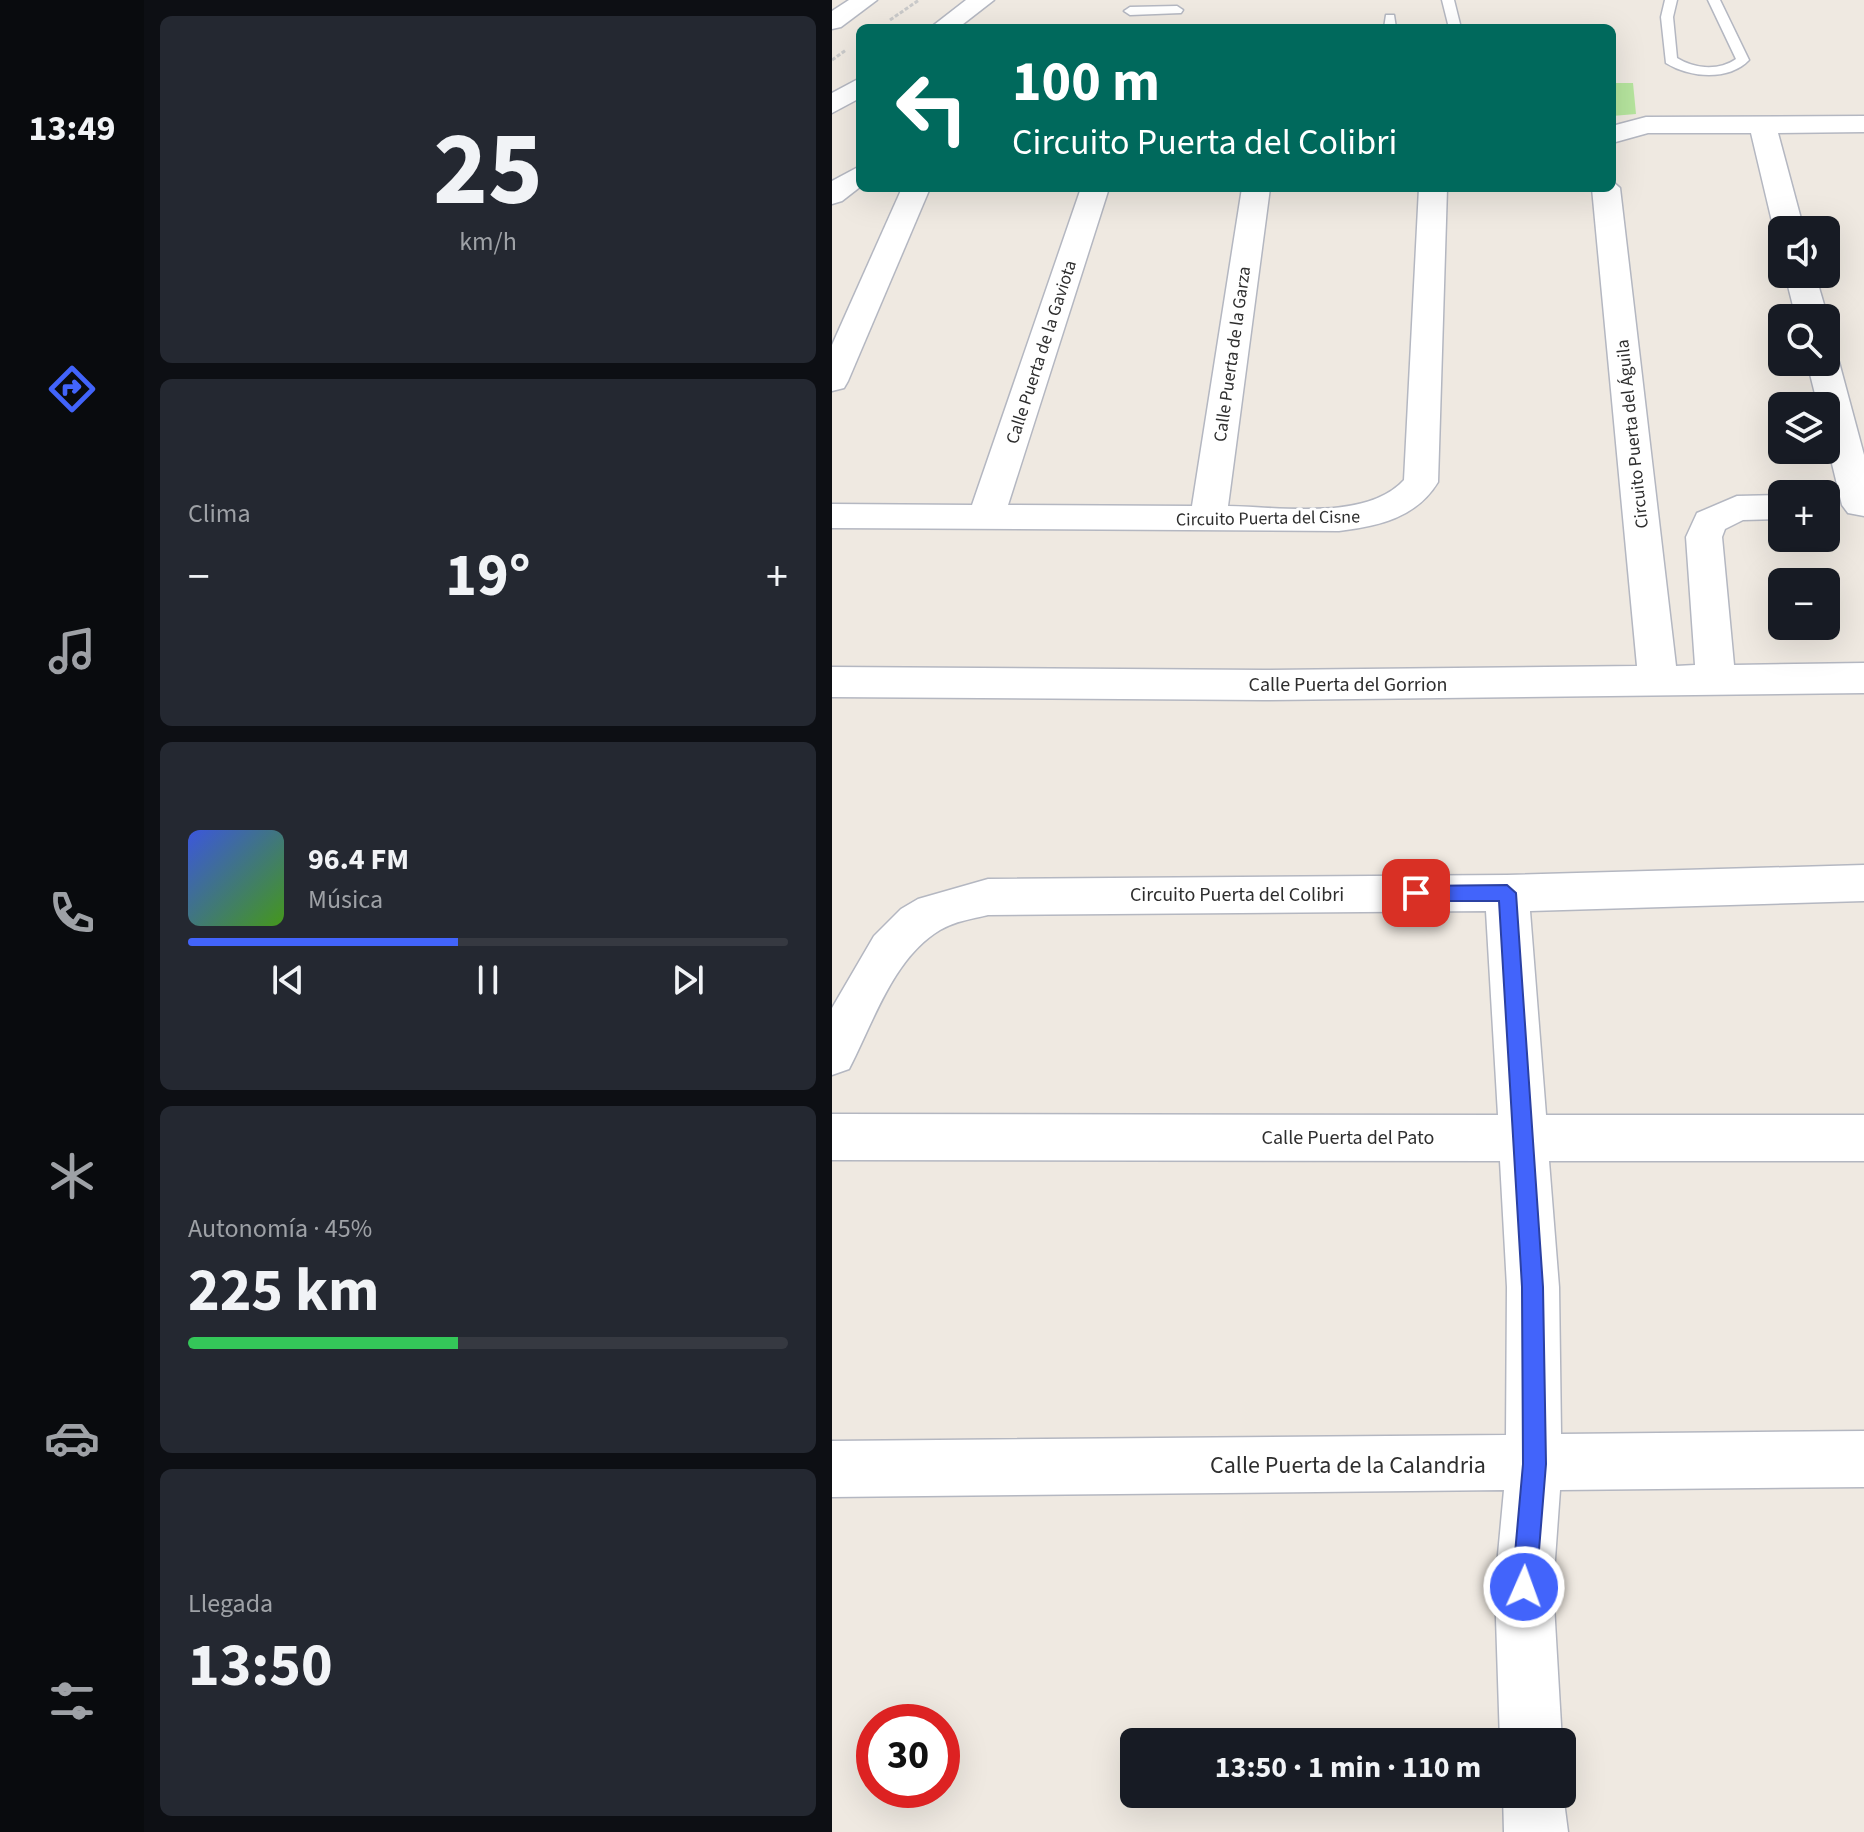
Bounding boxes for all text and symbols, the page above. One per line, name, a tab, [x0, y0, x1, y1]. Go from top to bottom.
text: 100 m	[1012, 43, 1160, 122]
icon: left	[880, 56, 984, 160]
text: 25	[433, 97, 543, 245]
text: 13:49	[29, 103, 115, 154]
text: Circuito Puerta del Colibri	[1012, 117, 1397, 168]
map controls	[1768, 216, 1840, 640]
button: sound	[1768, 216, 1840, 288]
text: km/h	[459, 223, 517, 260]
street label: Calle Puerta de la Gaviota	[1000, 257, 1083, 447]
street label: Calle Puerta de la Garza	[1208, 265, 1257, 443]
button: search	[1768, 304, 1840, 376]
street label: Circuito Puerta del Águila	[1610, 338, 1655, 530]
icon: directions	[44, 361, 100, 417]
button: layers	[1768, 392, 1840, 464]
button: +	[1768, 480, 1840, 552]
text: Clima	[188, 495, 251, 532]
street label: Circuito Puerta del Cisne	[1176, 504, 1360, 533]
text: 19°	[445, 534, 531, 619]
text: −	[188, 546, 210, 609]
text: +	[766, 546, 788, 609]
button: −	[1768, 568, 1840, 640]
icon: music	[44, 623, 100, 679]
street label: Calle Puerta del Gorrion	[1249, 671, 1447, 699]
text: 96.4 FM	[308, 838, 409, 881]
pin	[1382, 859, 1450, 927]
icon: arrive	[1394, 871, 1438, 915]
text: Música	[308, 881, 383, 918]
street label: Circuito Puerta del Colibri	[1130, 881, 1344, 909]
icon: phone	[44, 885, 100, 941]
icon: previous	[266, 958, 310, 1002]
icon: pause	[466, 958, 510, 1002]
icon: next	[666, 958, 710, 1002]
street label: Calle Puerta del Pato	[1262, 1124, 1434, 1152]
icon: climate	[44, 1148, 100, 1204]
text: Autonomía · 45%	[188, 1210, 372, 1247]
text: 225 km	[188, 1249, 379, 1334]
icon: car	[44, 1410, 100, 1466]
street label: Calle Puerta de la Calandria	[1210, 1448, 1486, 1483]
position arrow	[1482, 1545, 1566, 1629]
text: Llegada	[188, 1585, 273, 1622]
text: 13:50	[188, 1624, 333, 1709]
icon: filters	[44, 1673, 100, 1729]
speed limit sign: 30	[856, 1704, 960, 1808]
text: 13:50 · 1 min · 110 m	[1215, 1746, 1481, 1789]

